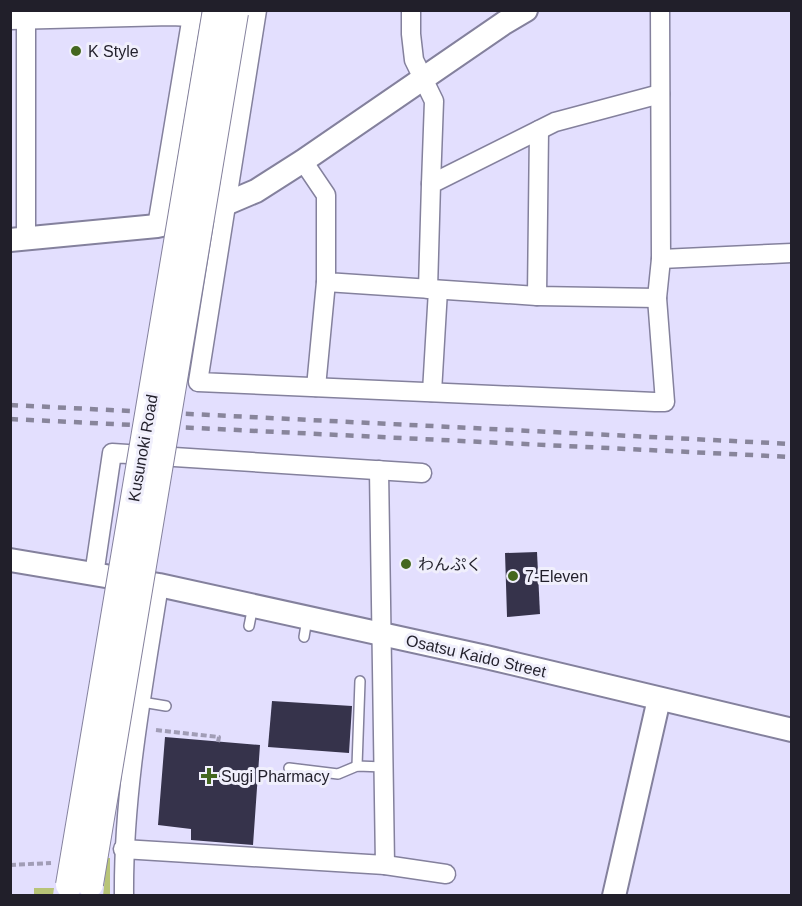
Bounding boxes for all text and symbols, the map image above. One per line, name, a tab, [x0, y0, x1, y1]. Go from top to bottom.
place label: K Style	[88, 43, 139, 60]
marker: K Style	[69, 44, 83, 58]
street label: Kusunoki Road	[125, 393, 161, 503]
place label: わんぷく	[418, 556, 482, 573]
marker: わんぷく	[399, 557, 413, 571]
place label: 7-Eleven	[525, 568, 588, 585]
marker: 7-Eleven	[506, 569, 520, 583]
street label: Osatsu Kaido Street	[404, 632, 548, 681]
place label: Sugi Pharmacy	[221, 768, 330, 785]
marker: Sugi Pharmacy	[202, 769, 216, 783]

